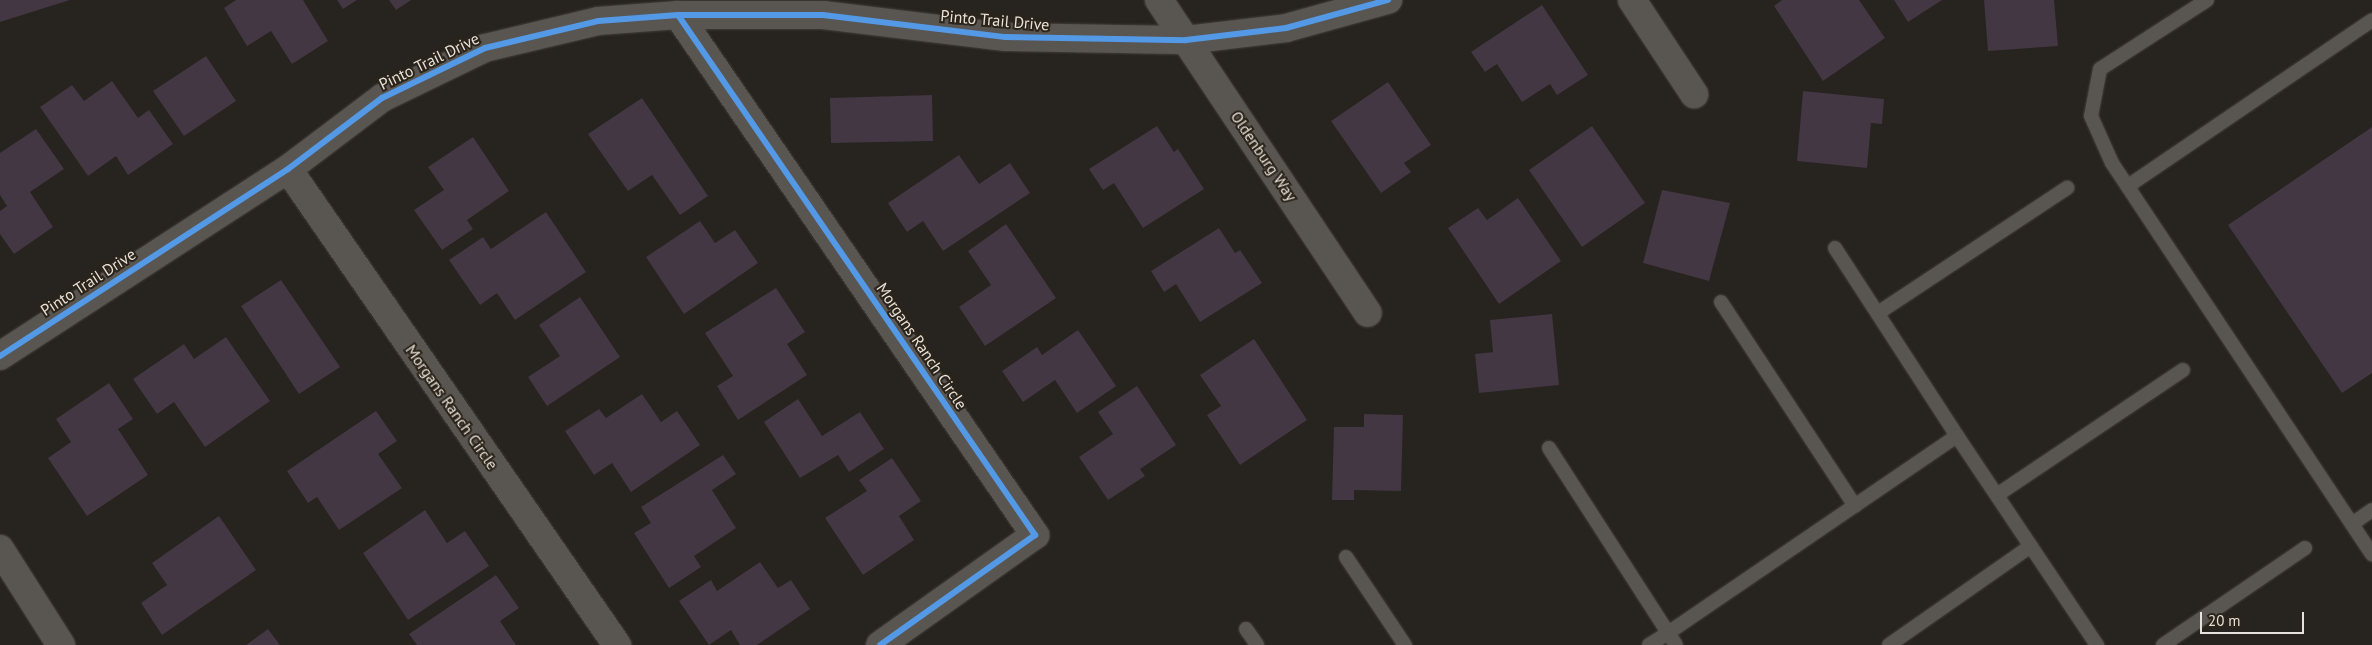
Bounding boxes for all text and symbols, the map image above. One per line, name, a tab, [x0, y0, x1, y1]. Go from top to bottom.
street label: Pinto Trail Drive	[940, 6, 1050, 34]
street label: Pinto Trail Drive	[375, 28, 483, 94]
street label: Oldenburg Way	[1227, 107, 1301, 205]
street label: Pinto Trail Drive	[37, 244, 139, 320]
street label: Morgans Ranch Circle	[873, 279, 971, 413]
street label: Morgans Ranch Circle	[402, 341, 502, 473]
scale bar	[2202, 602, 2306, 634]
text: 20 m	[2208, 611, 2241, 630]

